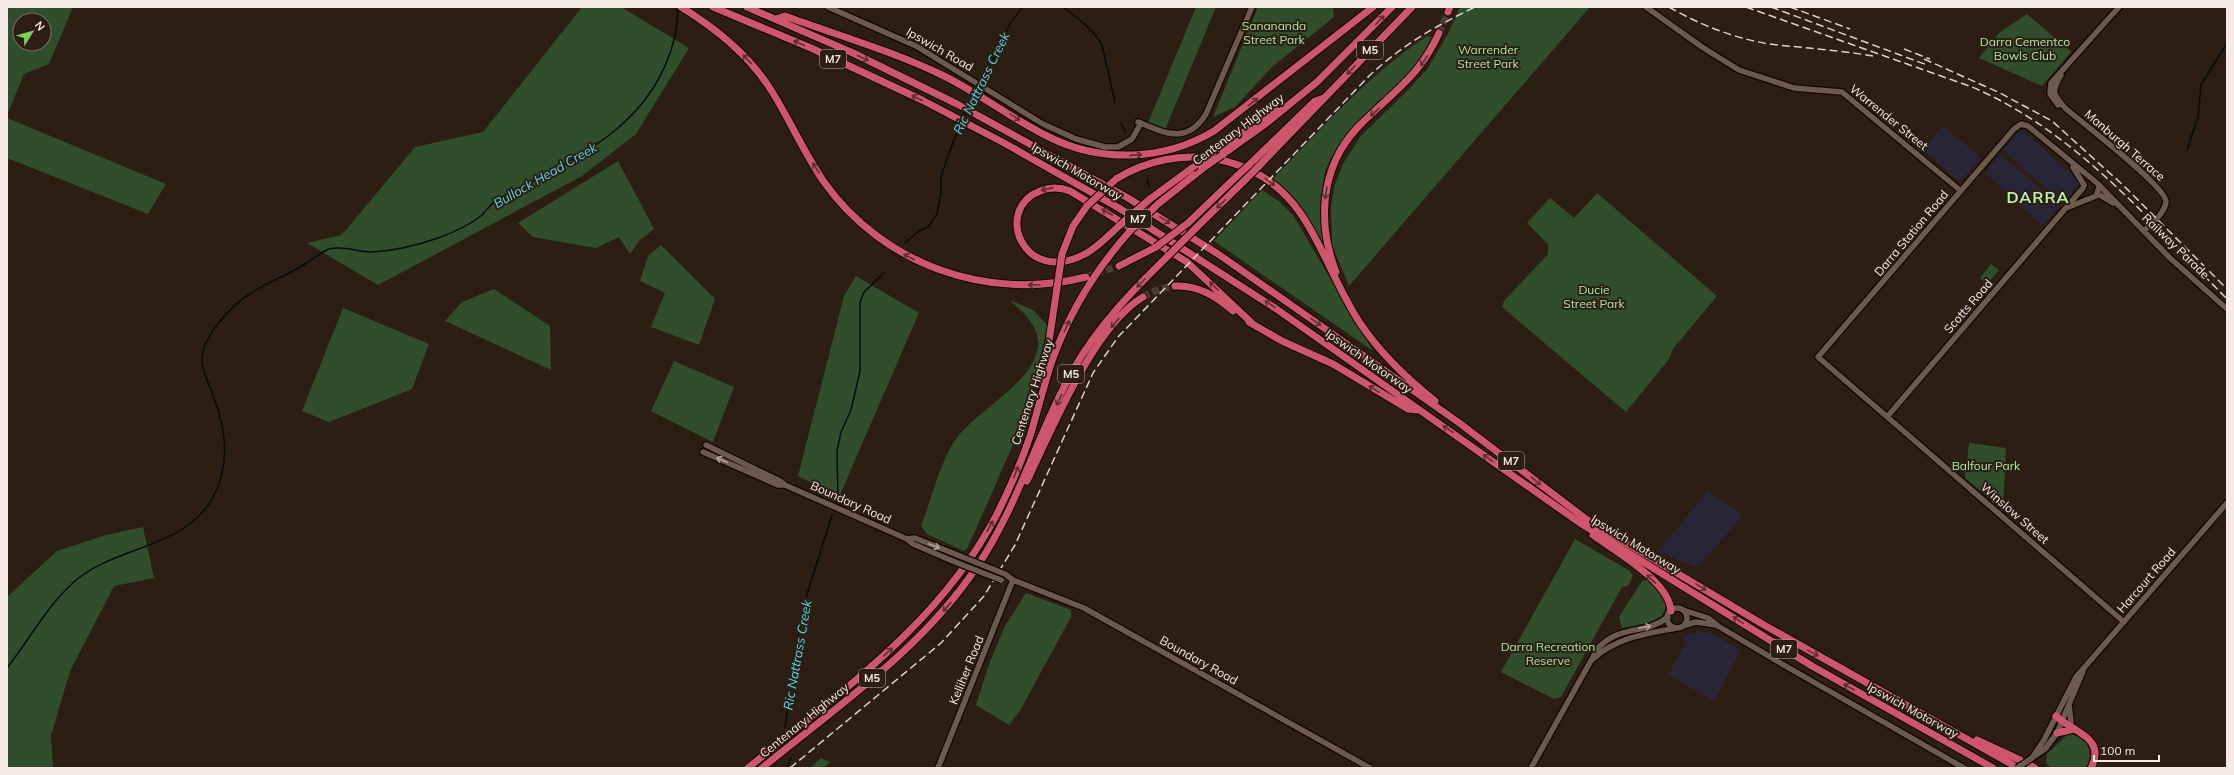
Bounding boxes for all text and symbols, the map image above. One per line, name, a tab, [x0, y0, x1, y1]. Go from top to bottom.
north arrow	[12, 12, 52, 52]
one-way arrow	[1375, 15, 1385, 25]
text: N	[32, 18, 48, 34]
park label: Sanananda Street Park	[1242, 18, 1306, 47]
street label: Ipswich Road	[904, 24, 976, 74]
water label: Ric Nattrass Creek	[949, 29, 1013, 137]
park label: Darra Cementco Bowls Club	[1980, 34, 2070, 63]
one-way arrow	[793, 39, 805, 46]
road number: M5	[1357, 41, 1383, 59]
park label: Warrender Street Park	[1457, 42, 1520, 71]
road number: M7	[820, 50, 846, 68]
one-way arrow	[742, 53, 751, 64]
one-way arrow	[857, 55, 869, 62]
one-way arrow	[1420, 55, 1428, 66]
one-way arrow	[1346, 65, 1356, 75]
street label: Warrender Street	[1847, 81, 1931, 153]
street label: Centenary Highway	[1189, 89, 1287, 168]
one-way arrow	[911, 94, 923, 101]
one-way arrow	[1247, 98, 1258, 107]
street label: Manburgh Terrace	[2082, 106, 2168, 184]
one-way arrow	[1370, 107, 1380, 116]
one-way arrow	[1009, 113, 1020, 121]
water label: Bullock Head Creek	[490, 139, 600, 211]
street label: Ipswich Motorway	[1029, 139, 1126, 203]
one-way arrow	[1130, 151, 1143, 158]
one-way arrow	[811, 162, 819, 174]
one-way arrow	[1265, 178, 1276, 187]
one-way arrow	[1040, 186, 1053, 194]
one-way arrow	[1322, 186, 1330, 199]
street label: Darra Station Road	[1871, 187, 1951, 279]
district label: DARRA	[2006, 187, 2070, 207]
one-way arrow	[1216, 199, 1226, 209]
one-way arrow	[1101, 208, 1113, 216]
road number: M7	[1125, 210, 1151, 228]
street label: Railway Parade	[2139, 210, 2213, 282]
one-way arrow	[1159, 217, 1171, 225]
one-way arrow	[903, 252, 915, 260]
street label: Scotts Road	[1940, 276, 1996, 336]
one-way arrow	[1136, 278, 1146, 287]
one-way arrow	[1028, 281, 1041, 289]
one-way arrow	[1209, 281, 1219, 291]
park label: Ducie Street Park	[1563, 282, 1626, 311]
one-way arrow	[1264, 300, 1275, 308]
one-way arrow	[1111, 318, 1120, 329]
one-way arrow	[1311, 318, 1322, 326]
one-way arrow	[1064, 321, 1071, 333]
street label: Ipswich Motorway	[1323, 326, 1416, 397]
street label: Centenary Highway	[1008, 337, 1056, 447]
road number: M5	[1058, 365, 1084, 383]
one-way arrow	[1368, 384, 1380, 392]
one-way arrow	[1055, 393, 1062, 405]
one-way arrow	[1443, 425, 1454, 433]
road number: M7	[1498, 452, 1524, 470]
one-way arrow	[1482, 454, 1493, 462]
one-way arrow	[716, 456, 728, 463]
park label: Balfour Park	[1952, 458, 2021, 473]
one-way arrow	[1013, 467, 1021, 479]
one-way arrow	[1531, 476, 1542, 485]
street label: Boundary Road	[808, 477, 894, 527]
street label: Winslow Street	[1978, 479, 2052, 547]
street label: Ipswich Motorway	[1588, 511, 1684, 577]
one-way arrow	[987, 520, 995, 532]
one-way arrow	[927, 542, 939, 550]
street label: Harcourt Road	[2114, 544, 2178, 616]
one-way arrow	[1646, 574, 1656, 584]
one-way arrow	[1695, 583, 1707, 591]
water label: Ric Nattrass Creek	[779, 598, 815, 711]
one-way arrow	[942, 601, 951, 612]
one-way arrow	[1733, 616, 1744, 624]
one-way arrow	[1638, 623, 1651, 631]
street label: Boundary Road	[1157, 632, 1241, 688]
street label: Kelliher Road	[945, 633, 987, 707]
park label: Darra Recreation Reserve	[1501, 639, 1595, 668]
road number: M7	[1771, 640, 1797, 658]
one-way arrow	[883, 648, 894, 657]
one-way arrow	[1807, 650, 1819, 657]
road number: M5	[859, 669, 885, 687]
street label: Centenary Highway	[756, 679, 852, 761]
street label: Ipswich Motorway	[1865, 679, 1962, 742]
one-way arrow	[1843, 683, 1855, 691]
scale bar	[2094, 737, 2159, 763]
text: 100 m	[2100, 743, 2135, 758]

